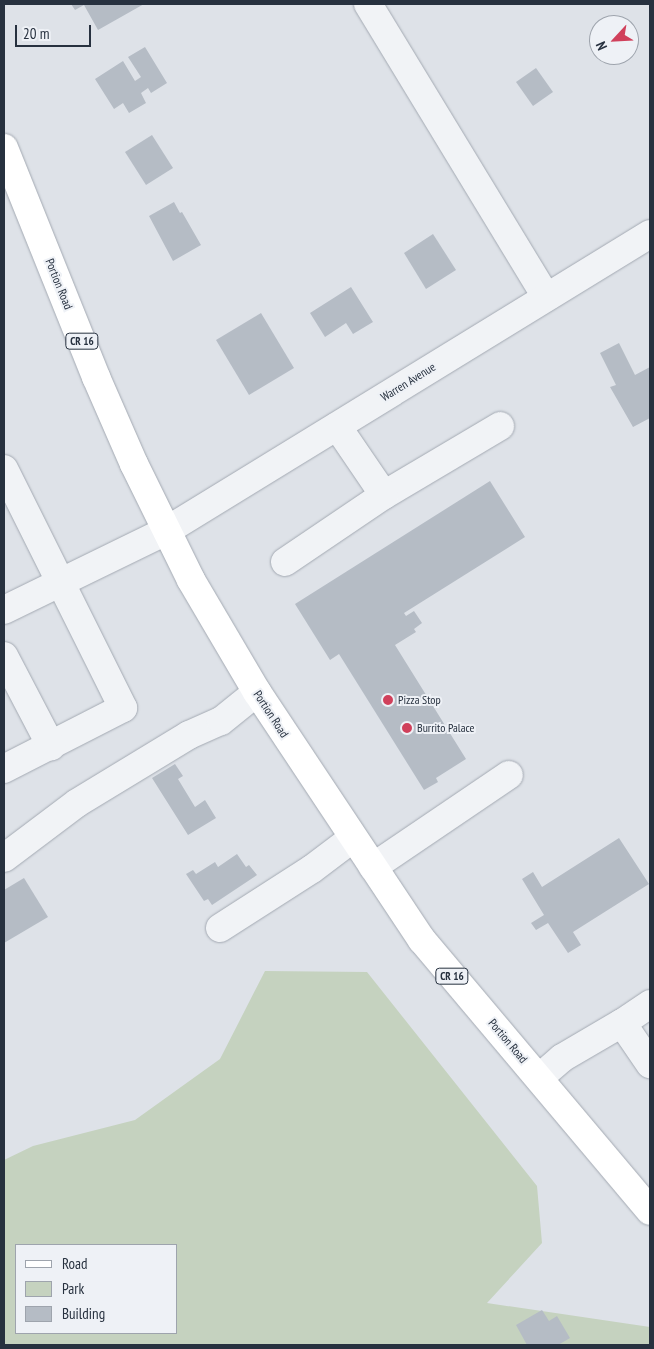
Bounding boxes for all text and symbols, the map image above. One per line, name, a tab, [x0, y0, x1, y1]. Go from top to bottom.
scale bar	[18, 15, 94, 47]
north arrow	[589, 15, 639, 65]
text: 20 m	[23, 24, 49, 43]
text: N	[592, 39, 611, 53]
street label: Portion Road	[42, 257, 76, 311]
road number: CR 16	[64, 332, 100, 350]
street label: Warren Avenue	[378, 359, 438, 405]
street label: Portion Road	[250, 688, 292, 740]
place label: Pizza Stop	[398, 693, 441, 707]
marker: Pizza Stop	[382, 694, 394, 706]
place label: Burrito Palace	[417, 721, 474, 735]
marker: Burrito Palace	[401, 722, 413, 734]
road number: CR 16	[434, 968, 470, 984]
street label: Portion Road	[485, 1016, 531, 1066]
legend	[15, 1244, 178, 1334]
text: Road	[62, 1254, 88, 1273]
text: Park	[62, 1279, 84, 1298]
text: Building	[62, 1304, 105, 1323]

